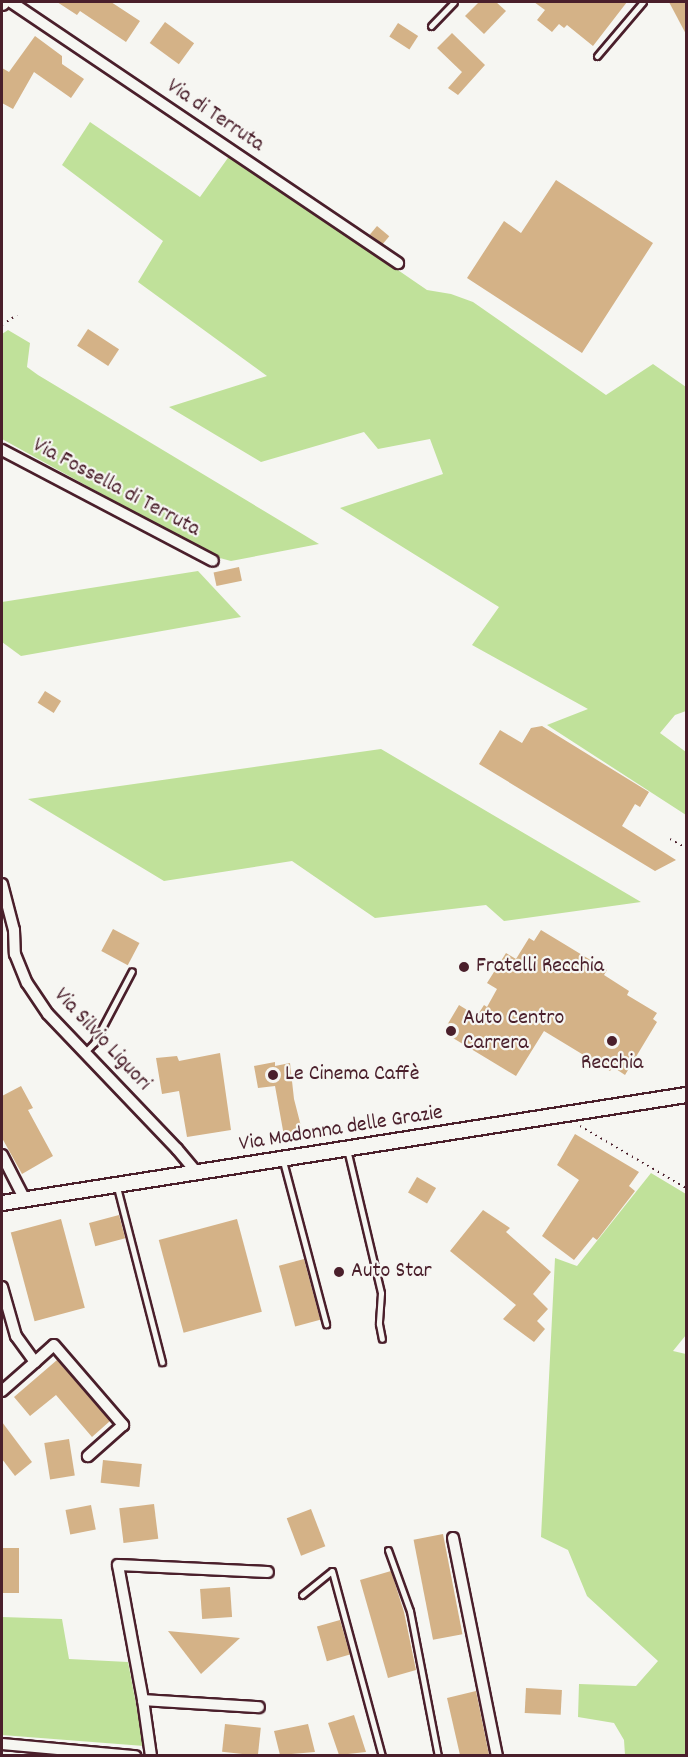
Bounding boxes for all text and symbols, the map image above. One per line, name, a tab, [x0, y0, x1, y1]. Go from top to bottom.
street label: Via di Terruta	[161, 74, 269, 158]
street label: Via Fossella di Terruta	[28, 433, 204, 543]
place label: Fratelli Recchia	[476, 954, 604, 980]
marker: Fratelli Recchia	[457, 960, 471, 974]
street label: Via Silvio Liguori	[48, 983, 156, 1097]
place label: Auto Centro Carrera	[463, 1005, 564, 1056]
marker: Auto Centro Carrera	[444, 1024, 458, 1038]
marker: Recchia	[605, 1034, 619, 1048]
place label: Recchia	[581, 1051, 643, 1077]
place label: Le Cinema Caffè	[285, 1062, 419, 1088]
marker: Le Cinema Caffè	[266, 1068, 280, 1082]
street label: Via Madonna delle Grazie	[237, 1100, 445, 1158]
place label: Auto Star	[351, 1259, 432, 1285]
marker: Auto Star	[332, 1265, 346, 1279]

